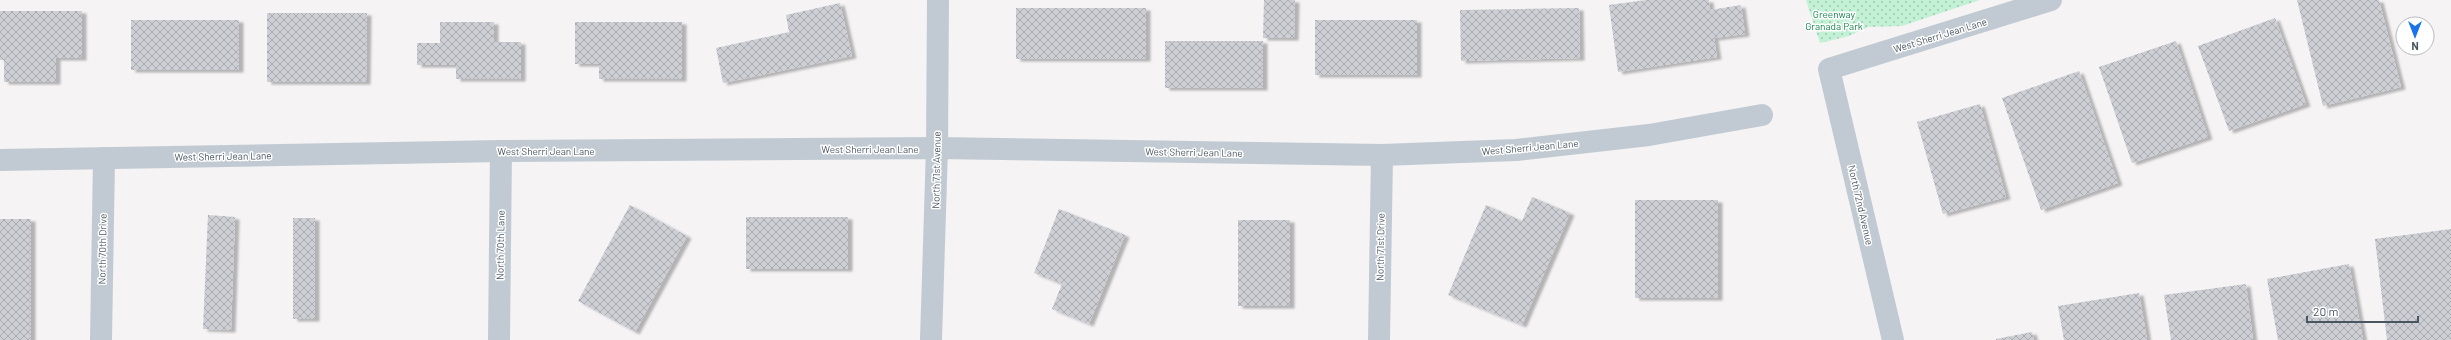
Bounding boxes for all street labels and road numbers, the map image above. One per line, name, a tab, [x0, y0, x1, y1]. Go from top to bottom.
street label: West Sherri Jean Lane	[1892, 15, 1988, 55]
street label: North 71st Avenue	[929, 131, 943, 209]
street label: West Sherri Jean Lane	[1481, 137, 1579, 157]
street label: West Sherri Jean Lane	[821, 143, 919, 155]
street label: West Sherri Jean Lane	[497, 145, 595, 157]
street label: West Sherri Jean Lane	[1145, 145, 1243, 159]
street label: West Sherri Jean Lane	[174, 149, 272, 163]
street label: North 72nd Avenue	[1846, 164, 1876, 246]
street label: North 70th Lane	[493, 210, 507, 280]
street label: North 71st Drive	[1373, 213, 1387, 281]
street label: North 70th Drive	[95, 214, 109, 284]

